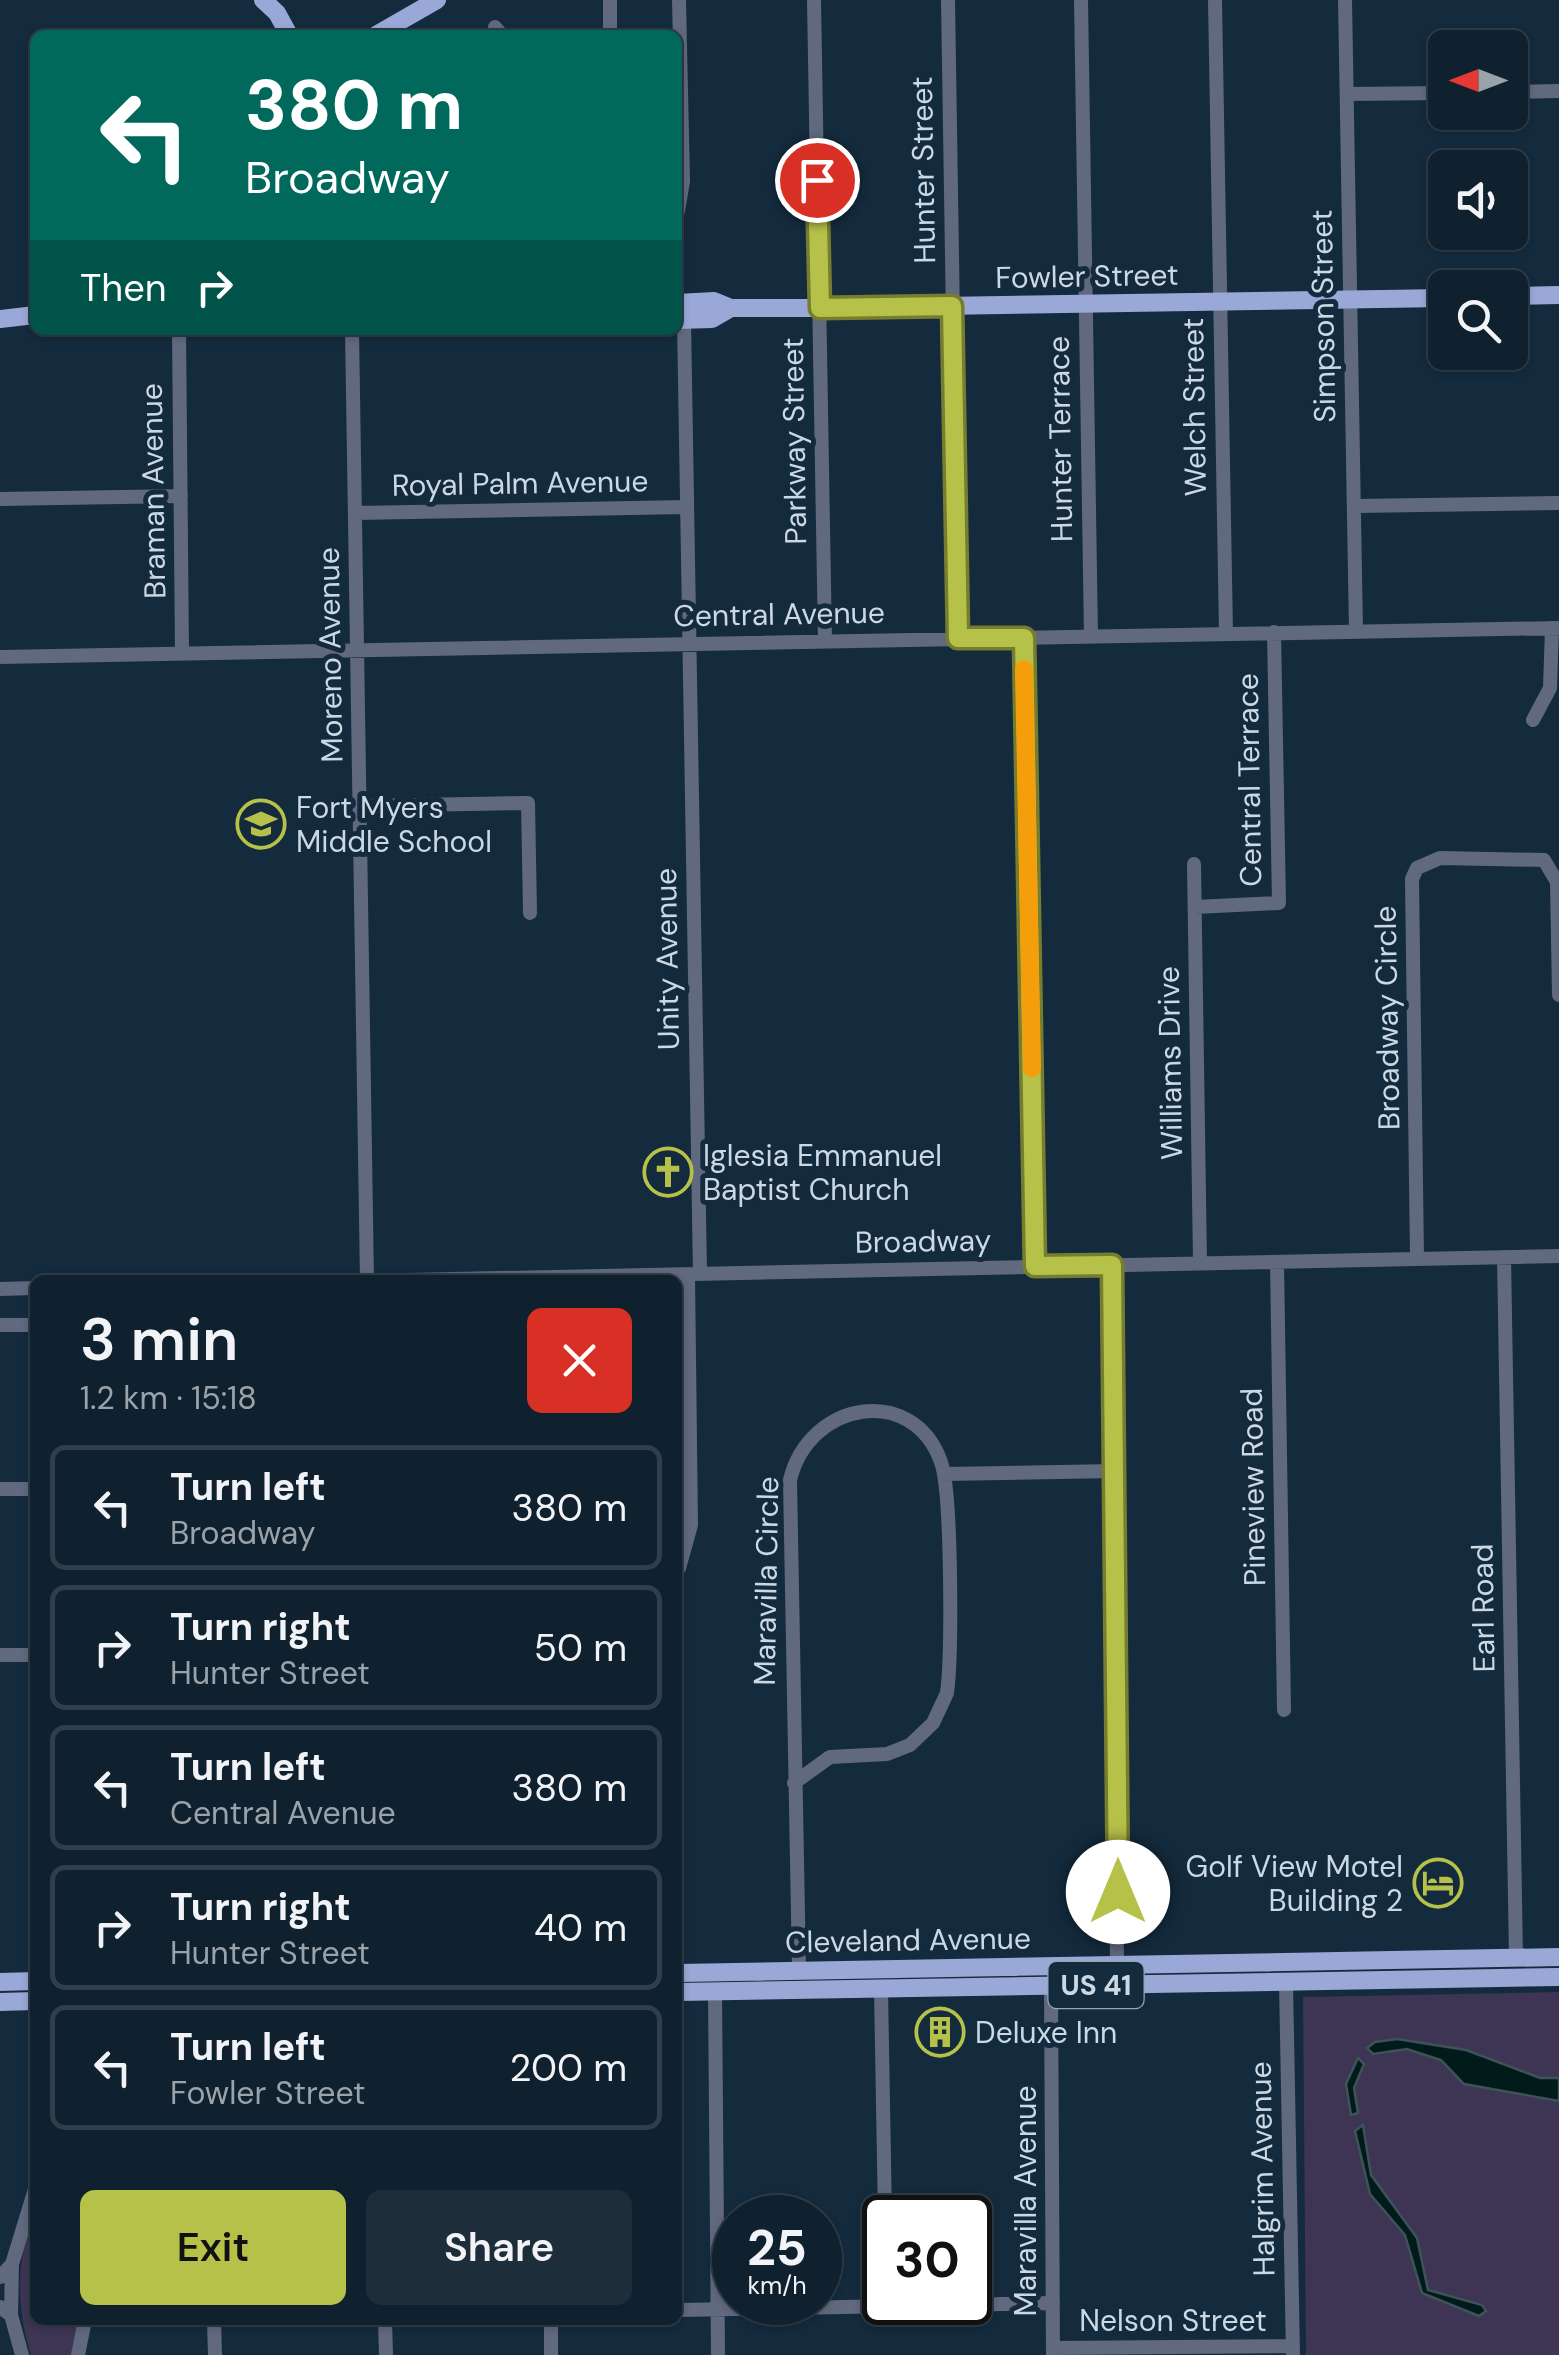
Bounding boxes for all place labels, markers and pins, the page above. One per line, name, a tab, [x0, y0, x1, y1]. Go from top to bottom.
pin	[775, 138, 860, 223]
place label: Fort Myers Middle School	[296, 788, 492, 861]
school or university icon: Fort Myers Middle School	[235, 798, 287, 850]
place label: Iglesia Emmanuel Baptist Church	[703, 1136, 942, 1209]
church icon: Iglesia Emmanuel Baptist Church	[642, 1146, 694, 1198]
place label: Golf View Motel Building 2	[1186, 1847, 1403, 1920]
hotel icon: Golf View Motel Building 2	[1412, 1857, 1464, 1909]
building icon: Deluxe Inn	[914, 2006, 966, 2058]
place label: Deluxe Inn	[975, 2013, 1117, 2052]

